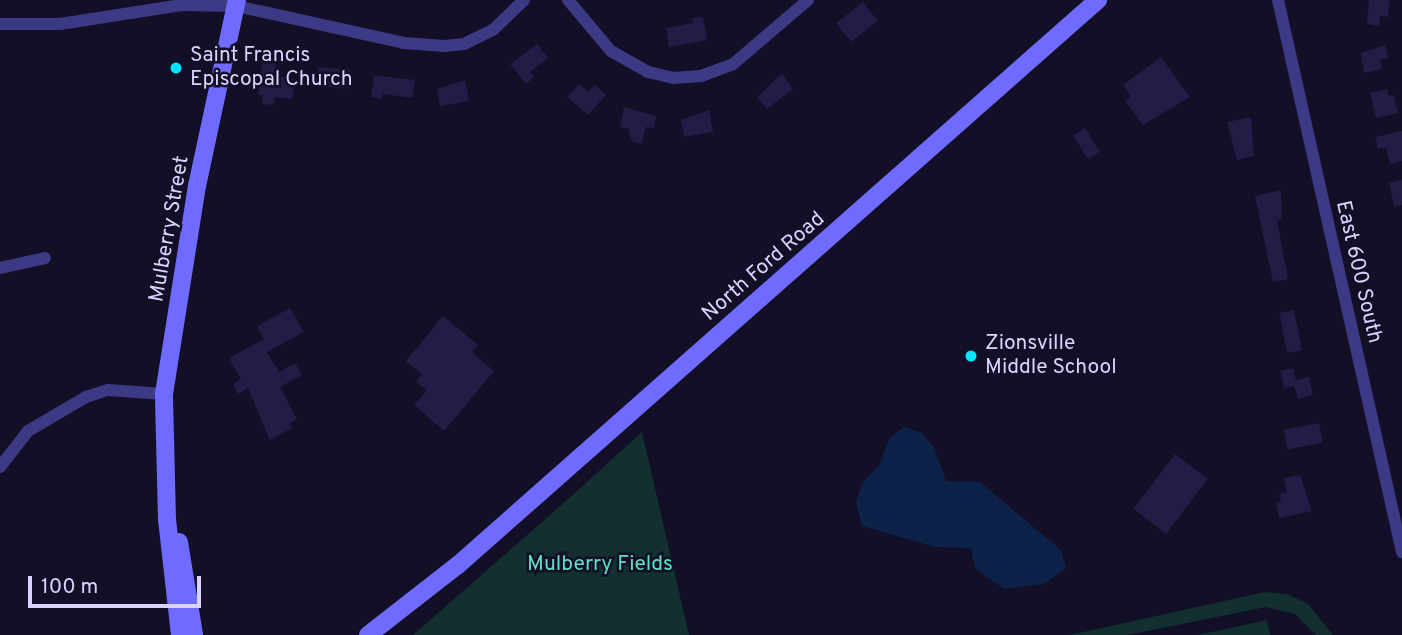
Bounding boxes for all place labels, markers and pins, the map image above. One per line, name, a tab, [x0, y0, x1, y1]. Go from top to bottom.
place label: Saint Francis Episcopal Church	[190, 43, 353, 93]
marker: Saint Francis Episcopal Church	[168, 60, 184, 76]
place label: Zionsville Middle School	[985, 331, 1117, 381]
marker: Zionsville Middle School	[963, 348, 979, 364]

